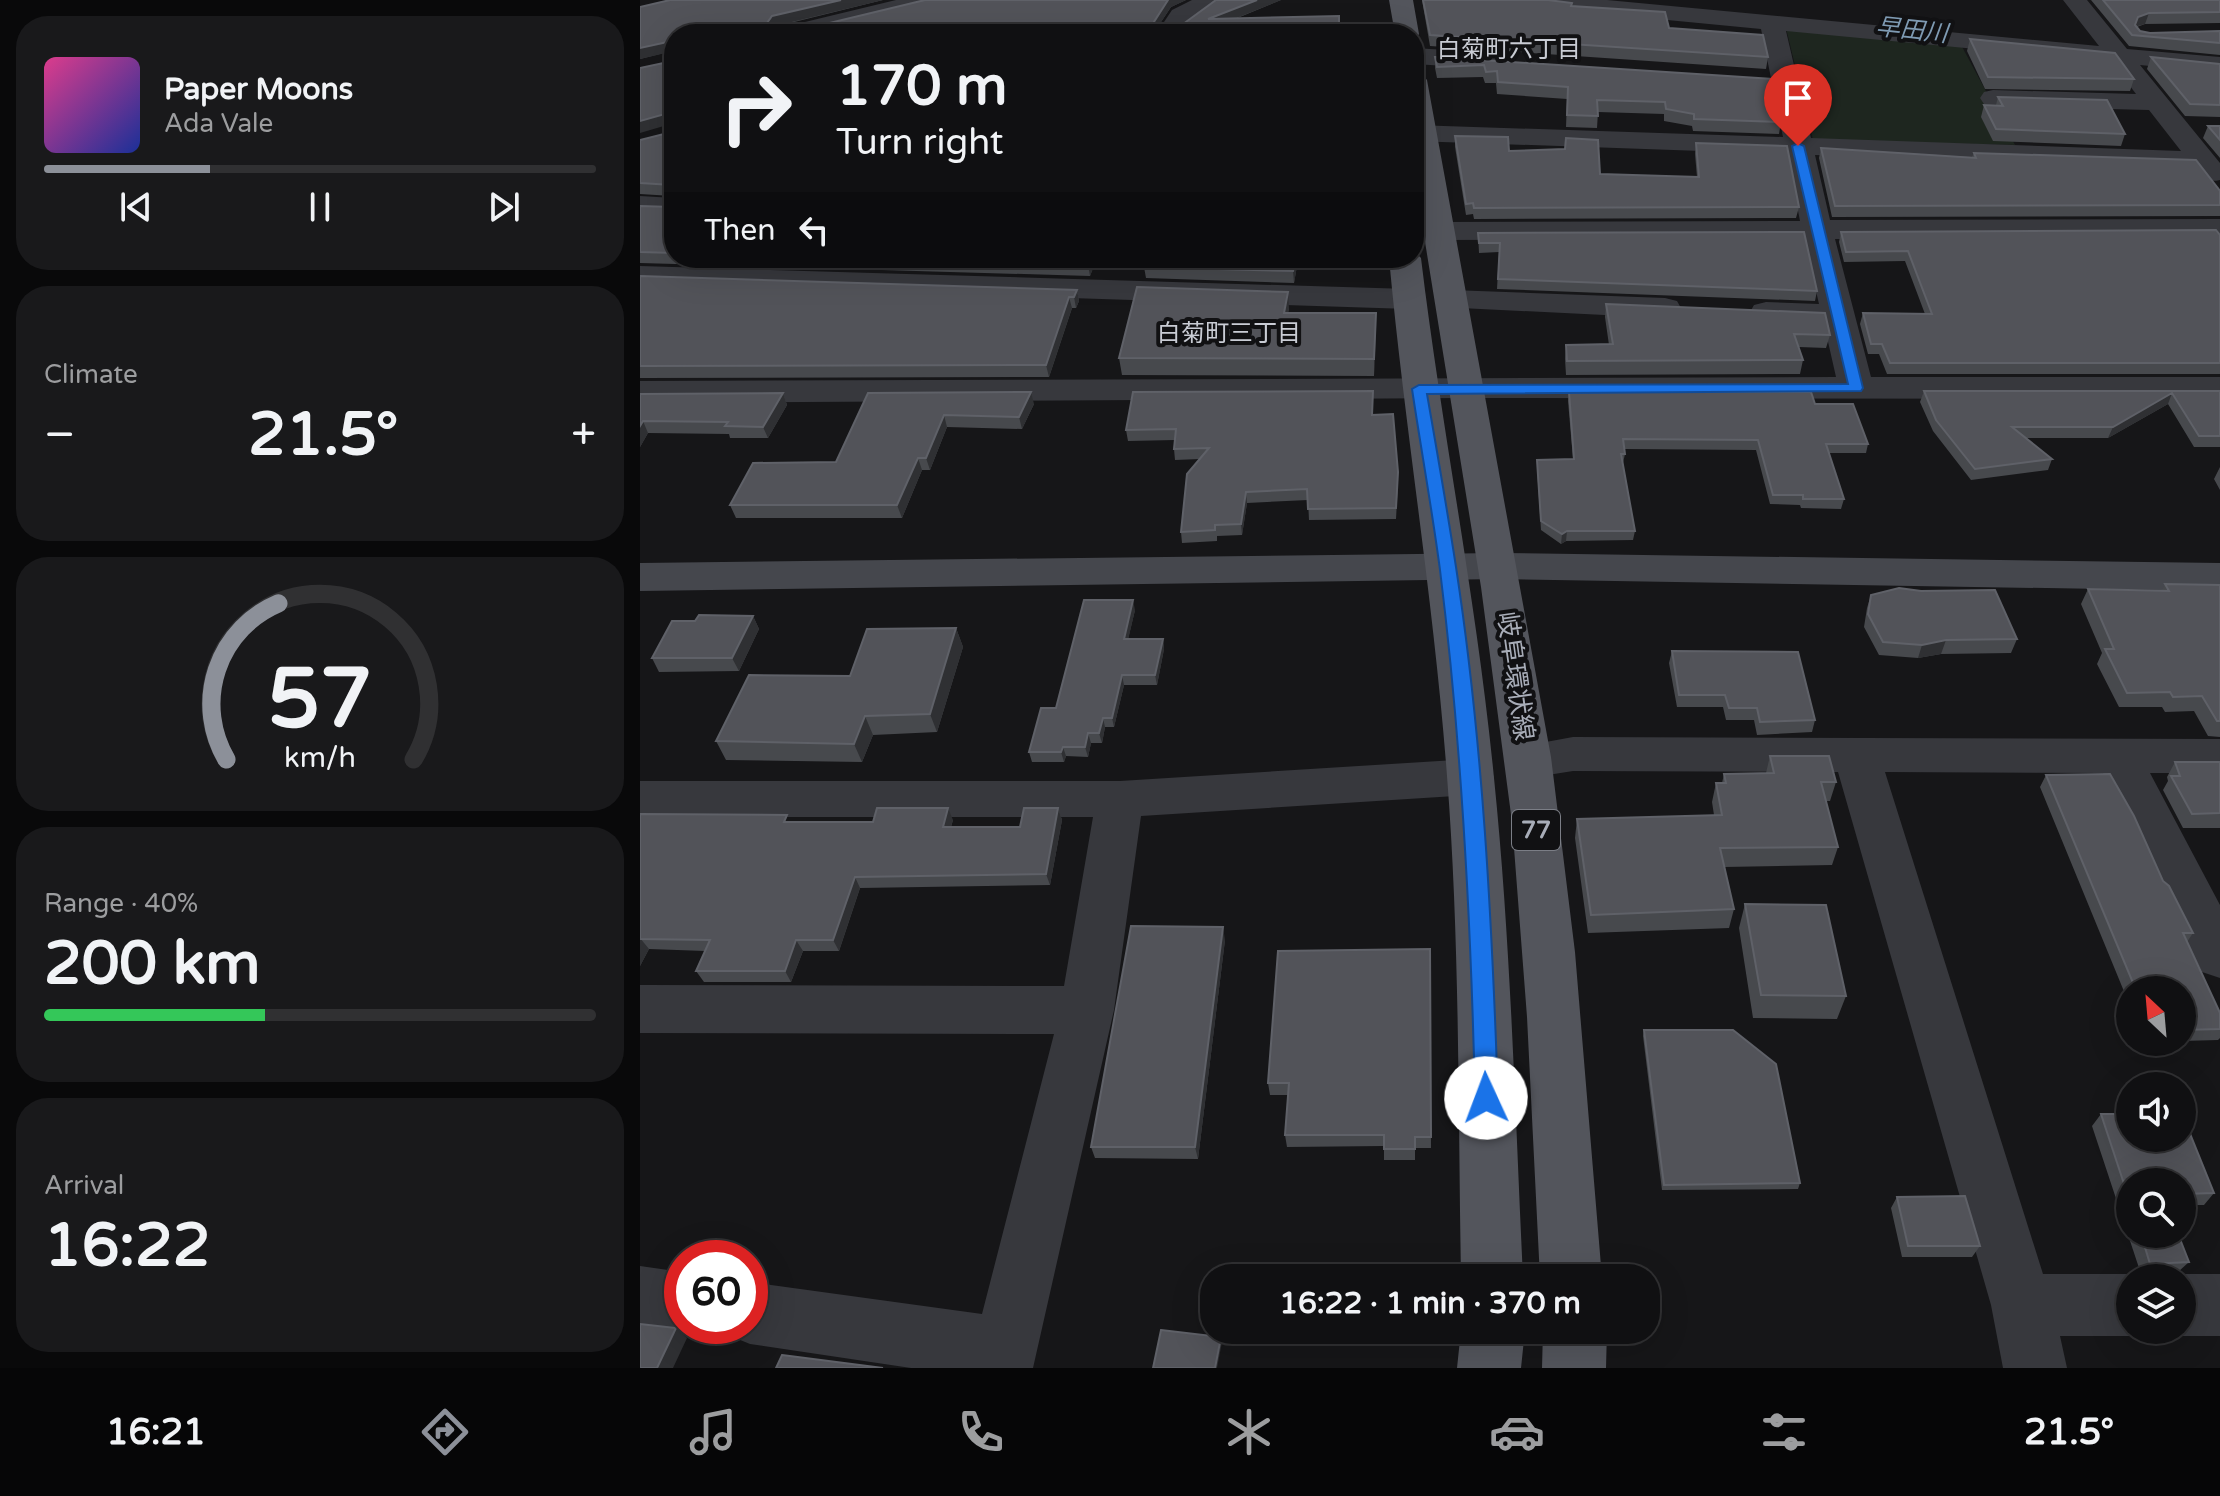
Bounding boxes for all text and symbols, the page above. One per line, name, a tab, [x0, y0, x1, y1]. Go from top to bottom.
water label: 早田川	[1875, 12, 1952, 49]
district label: 白菊町六丁目	[1437, 35, 1581, 64]
text: 170 m	[836, 53, 1007, 120]
icon: right	[704, 56, 808, 160]
pin	[1764, 64, 1832, 146]
text: Paper Moons	[164, 71, 353, 108]
icon: arrive	[1776, 76, 1820, 120]
text: Ada Vale	[164, 108, 273, 139]
text: Turn right	[836, 121, 1003, 164]
icon: previous	[114, 185, 158, 229]
icon: pause	[298, 185, 342, 229]
icon: next	[482, 185, 526, 229]
icon: left	[792, 208, 836, 252]
text: Then	[704, 212, 776, 249]
district label: 白菊町三丁目	[1157, 319, 1301, 348]
text: Climate	[44, 359, 138, 390]
text: 21.5°	[248, 399, 398, 471]
text: −	[44, 409, 75, 462]
text: +	[571, 409, 596, 462]
street label: 岐阜環状線	[1491, 610, 1540, 743]
text: 57	[268, 650, 372, 750]
text: km/h	[284, 741, 356, 775]
road number: 77	[1512, 810, 1560, 850]
text: Range · 40%	[44, 888, 198, 919]
text: 200 km	[44, 928, 260, 1000]
north arrow	[2116, 976, 2196, 1056]
map controls	[2116, 976, 2196, 1344]
position arrow	[1444, 1056, 1528, 1140]
button: sound	[2116, 1072, 2196, 1152]
button: search	[2116, 1168, 2196, 1248]
text: Arrival	[44, 1170, 124, 1201]
text: 16:22	[44, 1210, 210, 1282]
speed limit sign: 60	[664, 1240, 768, 1344]
button: layers	[2116, 1264, 2196, 1344]
text: 16:22 · 1 min · 370 m	[1279, 1285, 1581, 1322]
icon: directions	[417, 1404, 473, 1460]
icon: music	[685, 1404, 741, 1460]
icon: phone	[953, 1404, 1009, 1460]
icon: climate	[1221, 1404, 1277, 1460]
icon: car	[1489, 1404, 1545, 1460]
icon: filters	[1756, 1404, 1812, 1460]
text: 16:21	[106, 1411, 206, 1454]
text: 21.5°	[2024, 1411, 2114, 1454]

